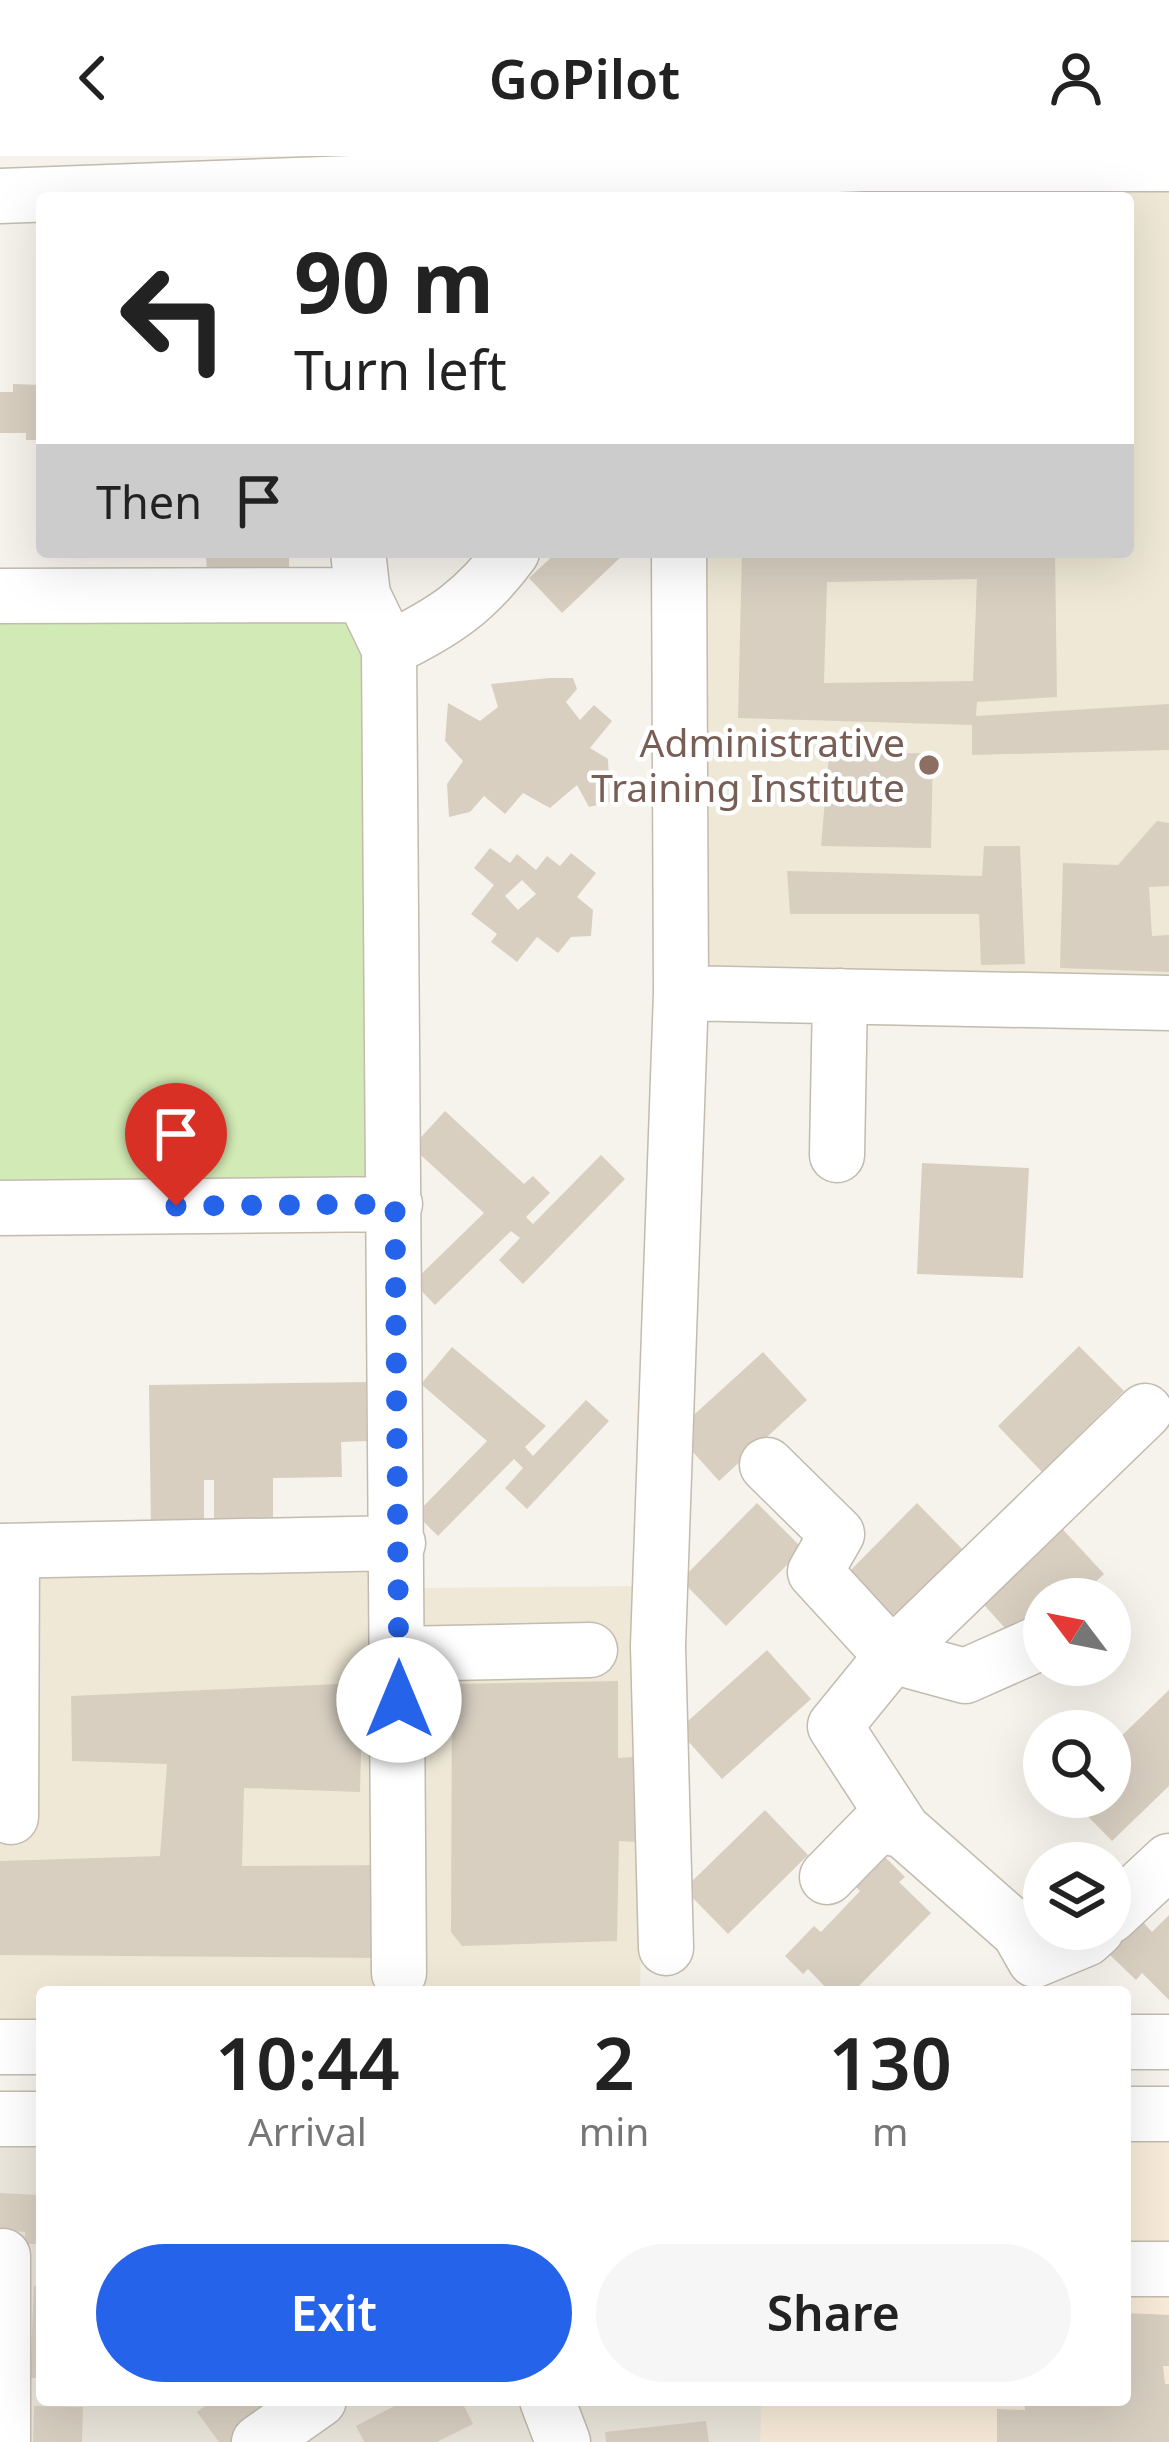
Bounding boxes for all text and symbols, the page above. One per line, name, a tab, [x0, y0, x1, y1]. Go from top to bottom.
text: GoPilot	[489, 41, 680, 115]
icon: back	[60, 45, 126, 111]
icon: person	[1043, 45, 1109, 111]
text: 90 m	[294, 223, 494, 338]
icon: left	[96, 240, 252, 396]
text: Turn left	[294, 332, 507, 406]
icon: arrive	[226, 468, 292, 534]
text: Then	[96, 471, 202, 532]
place label: Administrative Training Institute	[591, 715, 905, 813]
marker: Administrative Training Institute	[916, 752, 942, 778]
pin	[125, 1083, 227, 1206]
icon: arrive	[143, 1101, 209, 1167]
north arrow	[1023, 1578, 1131, 1686]
map controls	[1023, 1578, 1131, 1950]
position arrow	[336, 1637, 462, 1763]
button: search	[1023, 1710, 1131, 1818]
button: layers	[1023, 1842, 1131, 1950]
text: 10:44	[215, 2013, 400, 2111]
text: 2	[593, 2013, 635, 2111]
text: 130	[828, 2013, 952, 2111]
text: Arrival	[248, 2104, 367, 2157]
text: min	[579, 2104, 649, 2157]
text: m	[872, 2104, 908, 2157]
button: Exit	[96, 2244, 572, 2382]
button: Share	[596, 2244, 1071, 2382]

